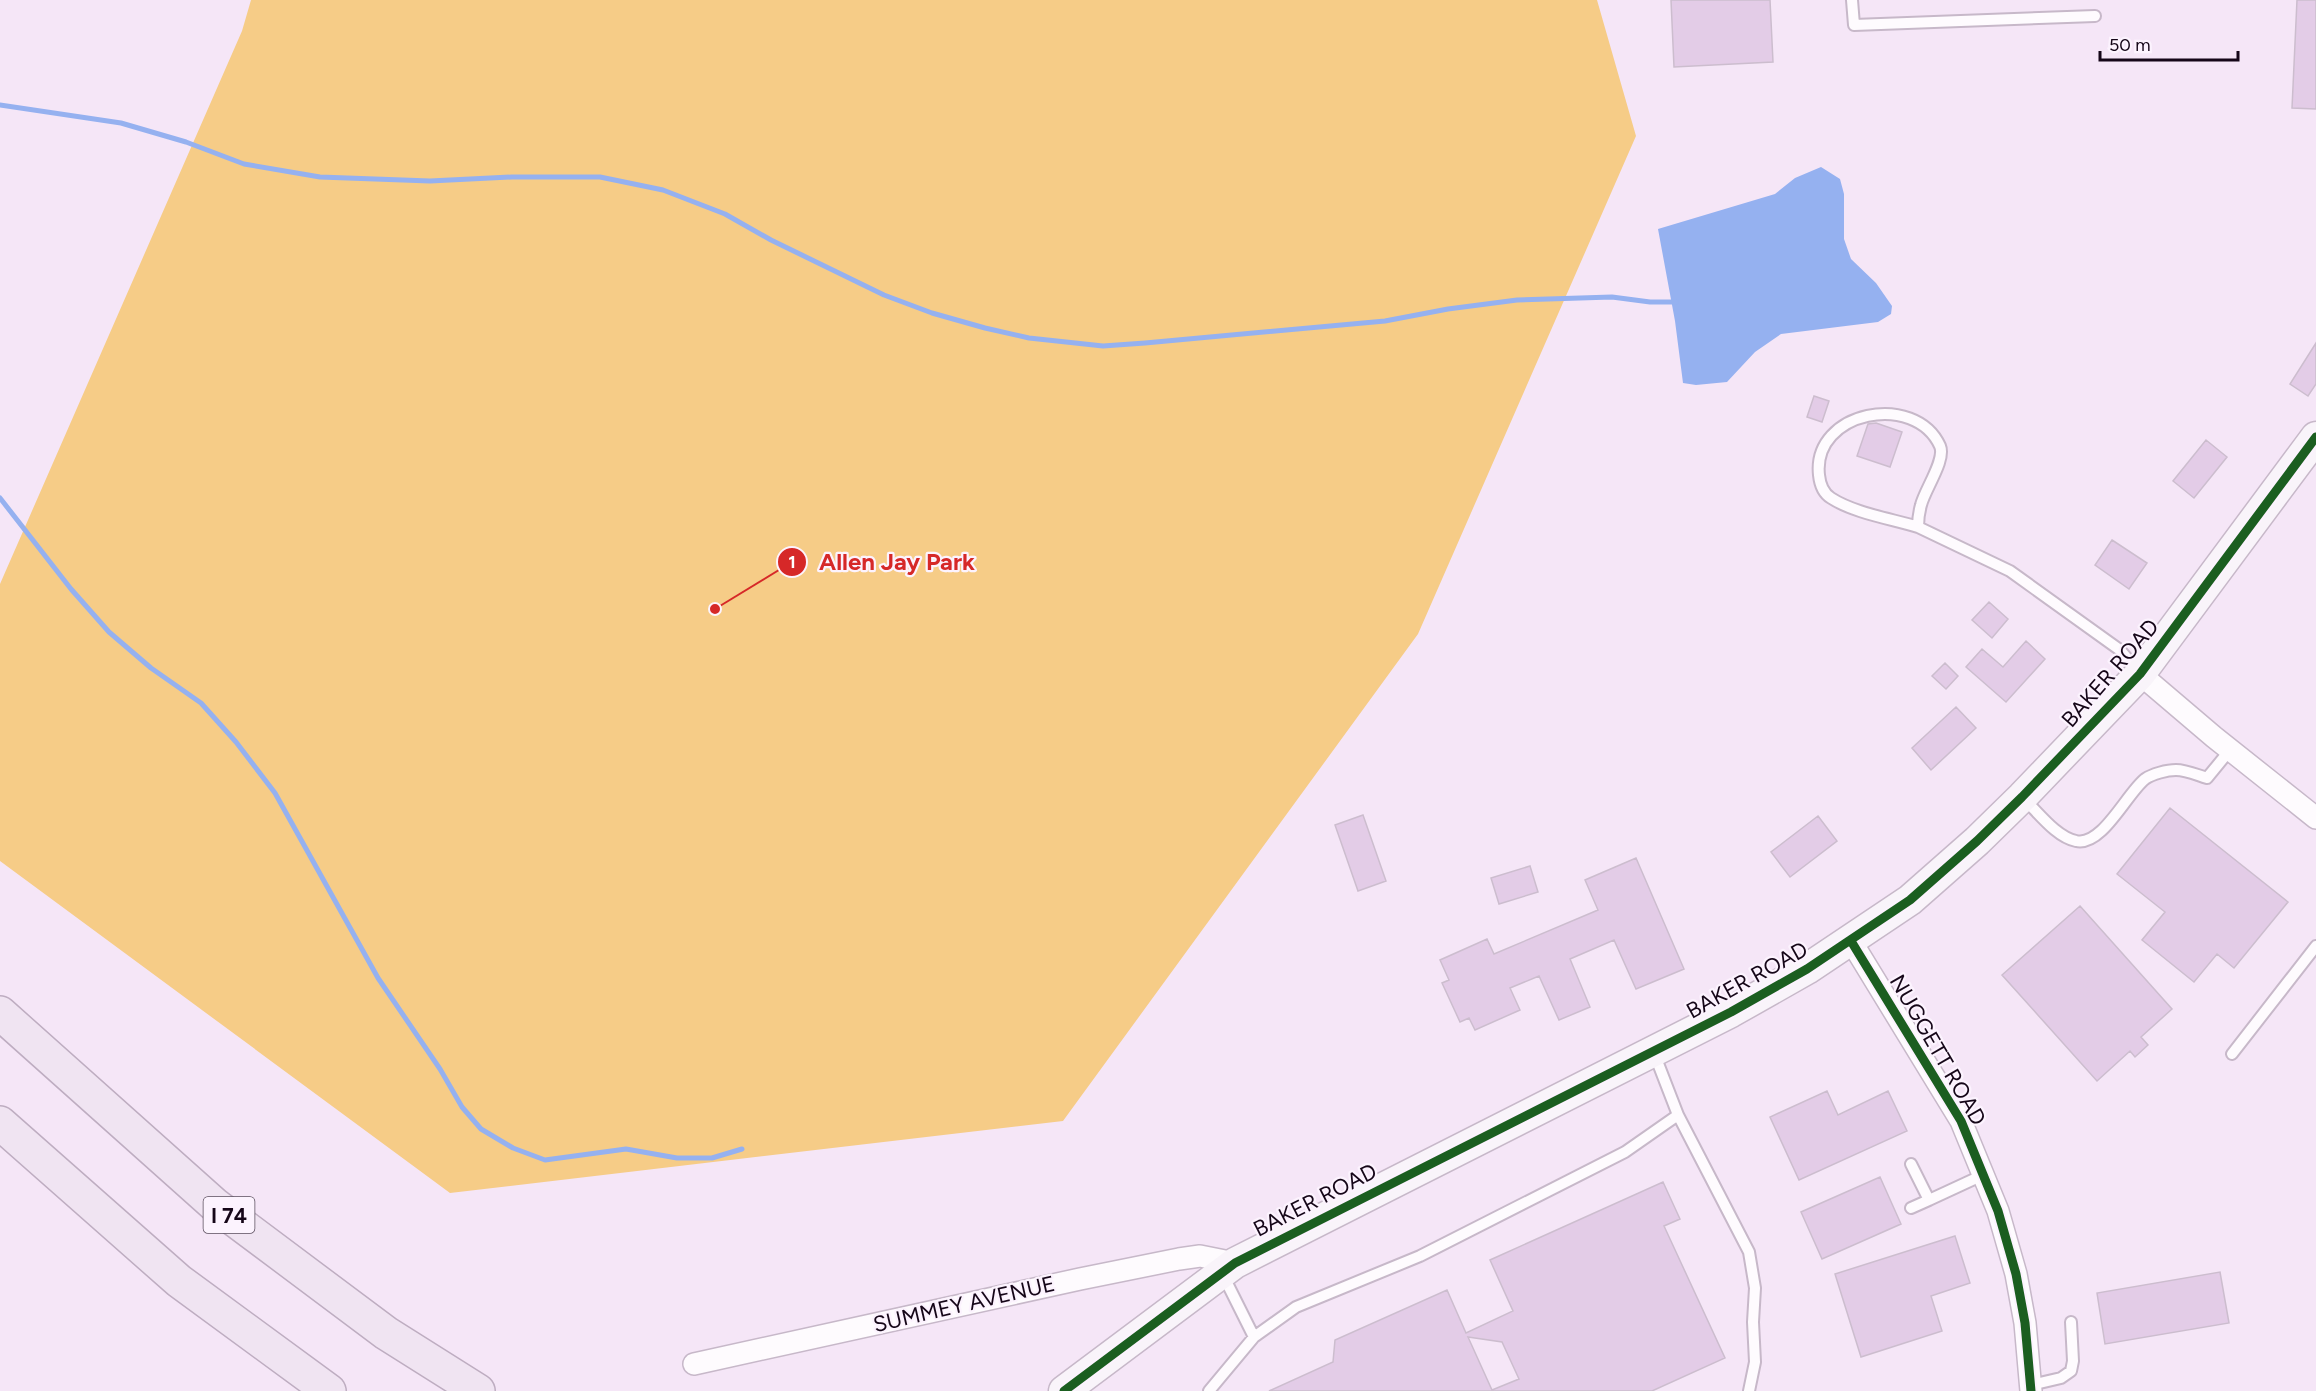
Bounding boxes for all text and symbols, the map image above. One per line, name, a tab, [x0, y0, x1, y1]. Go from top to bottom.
scale bar	[2100, 24, 2238, 62]
text: 50 m	[2109, 34, 2151, 56]
callout: Allen Jay Park	[777, 541, 987, 583]
text: Allen Jay Park	[819, 547, 975, 576]
text: 1	[788, 551, 796, 573]
street label: BAKER ROAD	[2056, 613, 2164, 733]
street label: BAKER ROAD	[1681, 935, 1813, 1025]
street label: NUGGETT ROAD	[1884, 970, 1992, 1130]
street label: BAKER ROAD	[1249, 1157, 1381, 1243]
road number: I 74	[204, 1197, 254, 1233]
street label: SUMMEY AVENUE	[870, 1270, 1058, 1338]

